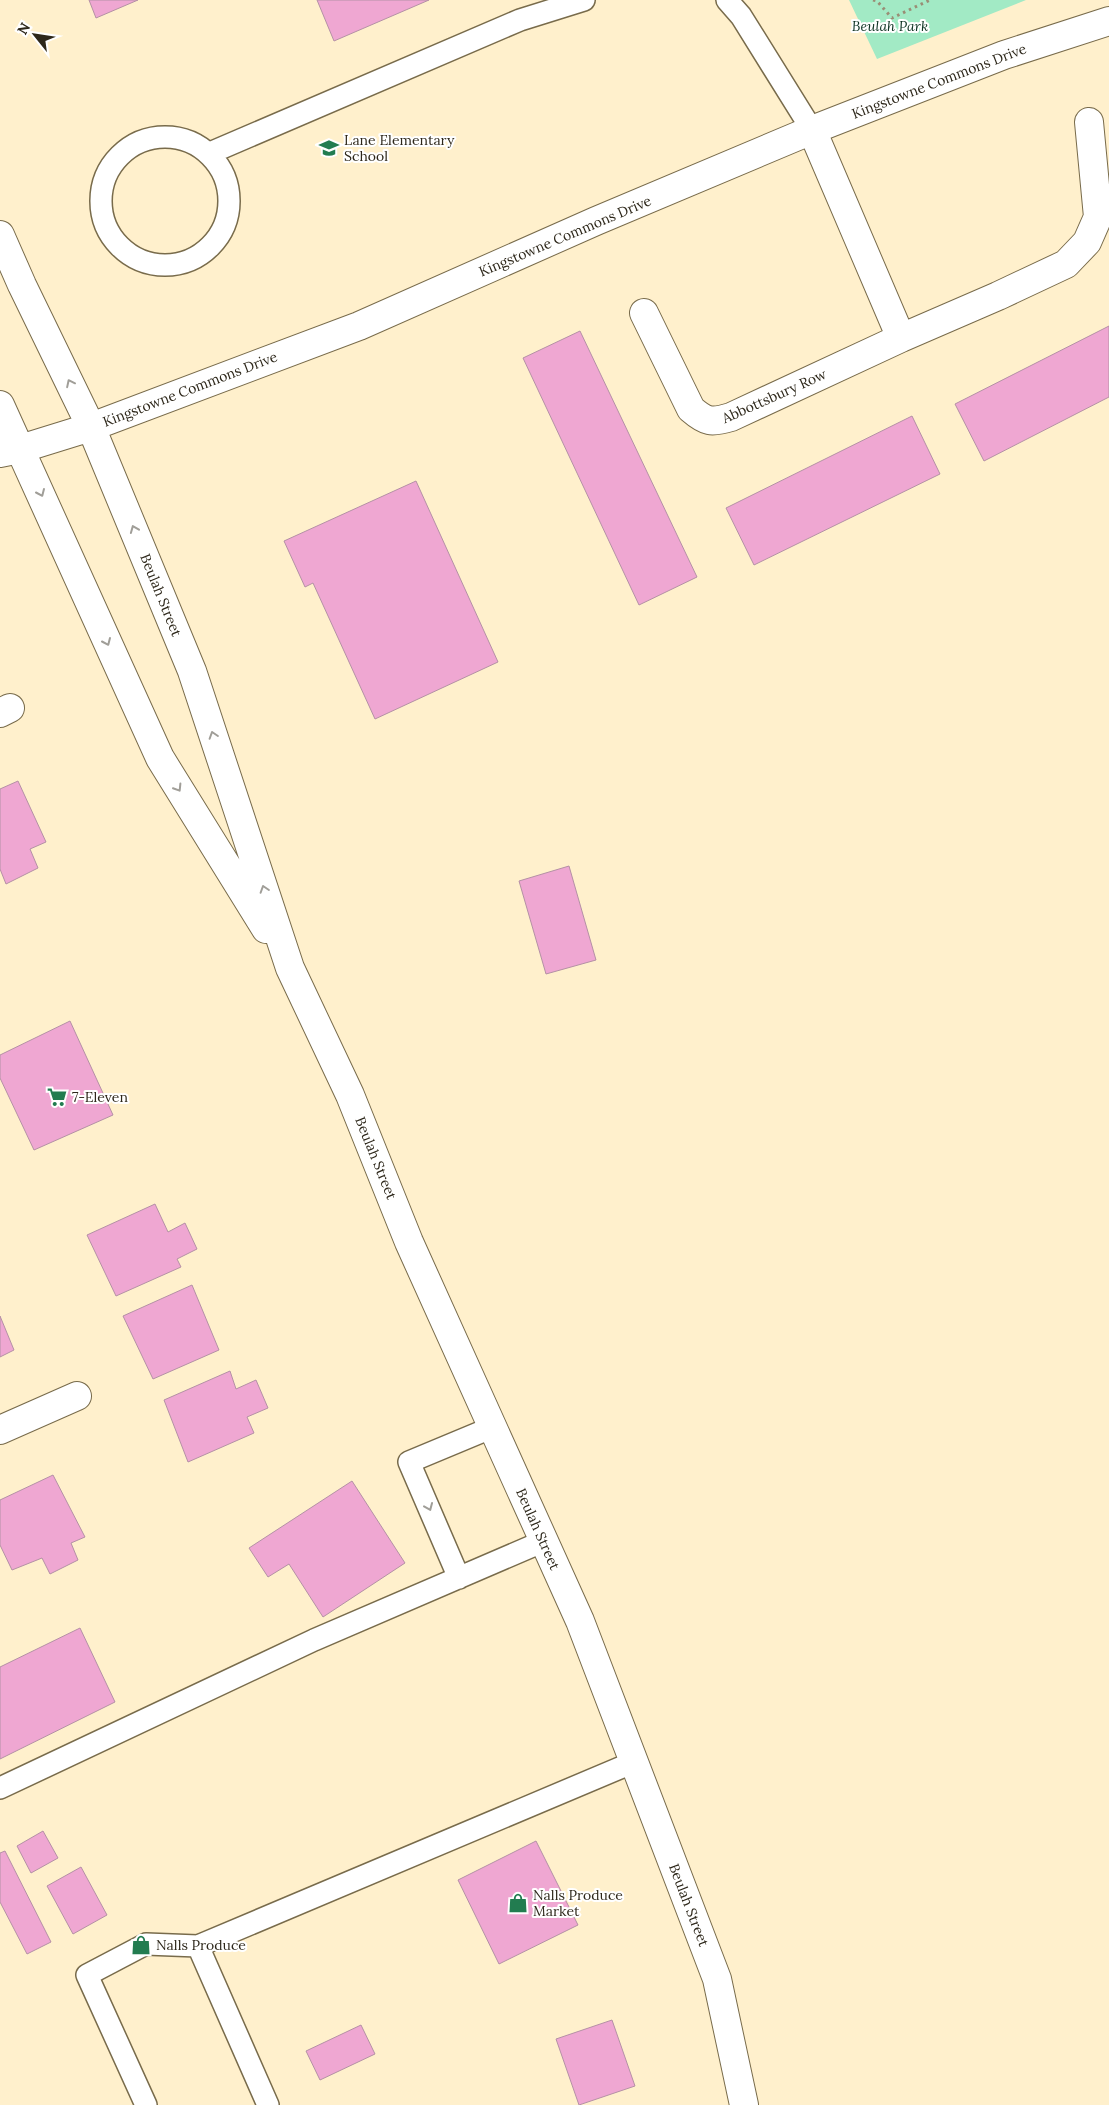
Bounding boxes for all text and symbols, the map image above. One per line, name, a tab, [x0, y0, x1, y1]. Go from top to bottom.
north arrow	[10, 10, 60, 60]
park label: Beulah Park	[852, 17, 928, 35]
text: N	[13, 19, 34, 38]
street label: Kingstowne Commons Drive	[849, 39, 1029, 123]
place label: Lane Elementary School	[344, 131, 455, 165]
school or university icon: Lane Elementary School	[318, 137, 340, 159]
street label: Kingstowne Commons Drive	[476, 191, 654, 281]
street label: Kingstowne Commons Drive	[100, 347, 280, 431]
street label: Abbottsbury Row	[718, 365, 830, 428]
one-way arrow	[66, 379, 76, 388]
one-way arrow	[34, 488, 45, 497]
one-way arrow	[130, 525, 140, 534]
street label: Beulah Street	[136, 551, 186, 639]
one-way arrow	[101, 637, 112, 646]
one-way arrow	[209, 732, 219, 740]
one-way arrow	[172, 782, 182, 791]
one-way arrow	[260, 885, 270, 893]
supermarket icon: 7-Eleven	[46, 1086, 68, 1108]
place label: 7-Eleven	[72, 1088, 128, 1106]
street label: Beulah Street	[351, 1114, 401, 1202]
street label: Beulah Street	[512, 1485, 564, 1573]
one-way arrow	[422, 1502, 433, 1511]
street label: Beulah Street	[665, 1861, 713, 1950]
place label: Nalls Produce Market	[533, 1886, 623, 1920]
shop icon: Nalls Produce Market	[507, 1892, 529, 1914]
shop icon: Nalls Produce	[130, 1934, 152, 1956]
place label: Nalls Produce	[156, 1936, 246, 1954]

